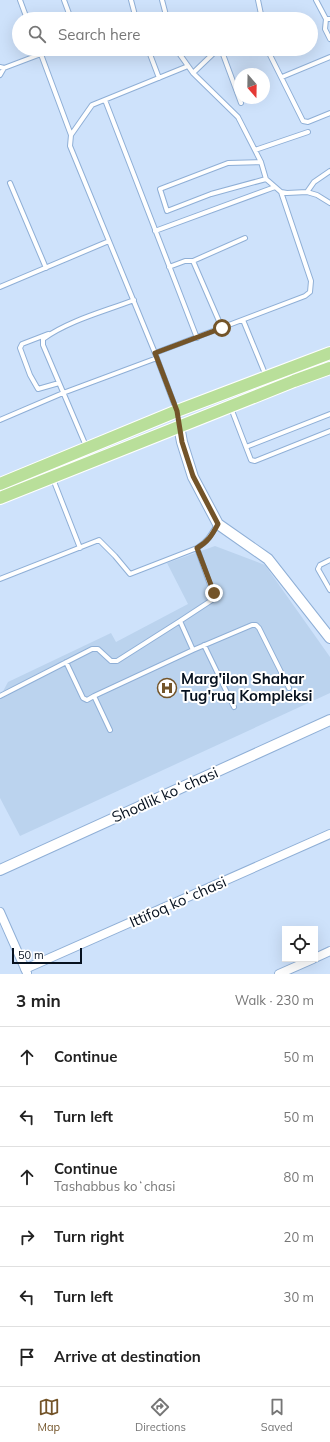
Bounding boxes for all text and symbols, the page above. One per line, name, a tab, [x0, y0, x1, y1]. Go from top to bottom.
search box	[12, 12, 318, 56]
icon: search	[26, 23, 48, 45]
text: Search here	[58, 25, 140, 44]
north arrow	[234, 68, 270, 104]
route start	[213, 319, 231, 337]
route end	[205, 584, 223, 602]
place label: Marg'ilon Shahar Tug'ruq Kompleksi	[181, 669, 313, 705]
hospital icon: Marg'ilon Shahar Tug'ruq Kompleksi	[156, 677, 178, 699]
street label: Shodlik koʻchasi	[109, 763, 221, 826]
street label: Ittifoq koʻchasi	[126, 872, 229, 931]
map controls	[282, 926, 318, 962]
button: locate	[282, 926, 318, 962]
scale bar	[12, 946, 82, 965]
text: 50 m	[18, 948, 44, 962]
text: 3 min	[16, 990, 61, 1011]
text: Walk · 230 m	[235, 992, 314, 1008]
icon: ahead	[16, 1046, 38, 1068]
text: Continue	[54, 1047, 117, 1066]
text: 50 m	[284, 1049, 314, 1065]
icon: left	[16, 1106, 38, 1128]
text: Turn left	[54, 1107, 113, 1126]
text: 50 m	[284, 1109, 314, 1125]
text: Continue	[54, 1159, 117, 1178]
icon: ahead	[16, 1166, 38, 1188]
text: 80 m	[284, 1169, 314, 1185]
text: Tashabbus koʻchasi	[54, 1178, 175, 1194]
icon: right	[16, 1226, 38, 1248]
text: Turn right	[54, 1227, 124, 1246]
text: 20 m	[284, 1229, 314, 1245]
icon: left	[16, 1286, 38, 1308]
text: Turn left	[54, 1287, 113, 1306]
text: 30 m	[284, 1289, 314, 1305]
icon: arrive	[16, 1346, 38, 1368]
text: Arrive at destination	[54, 1347, 201, 1366]
tab: Map	[37, 1396, 60, 1434]
tab: Directions	[135, 1396, 186, 1434]
tab: Saved	[261, 1396, 293, 1434]

